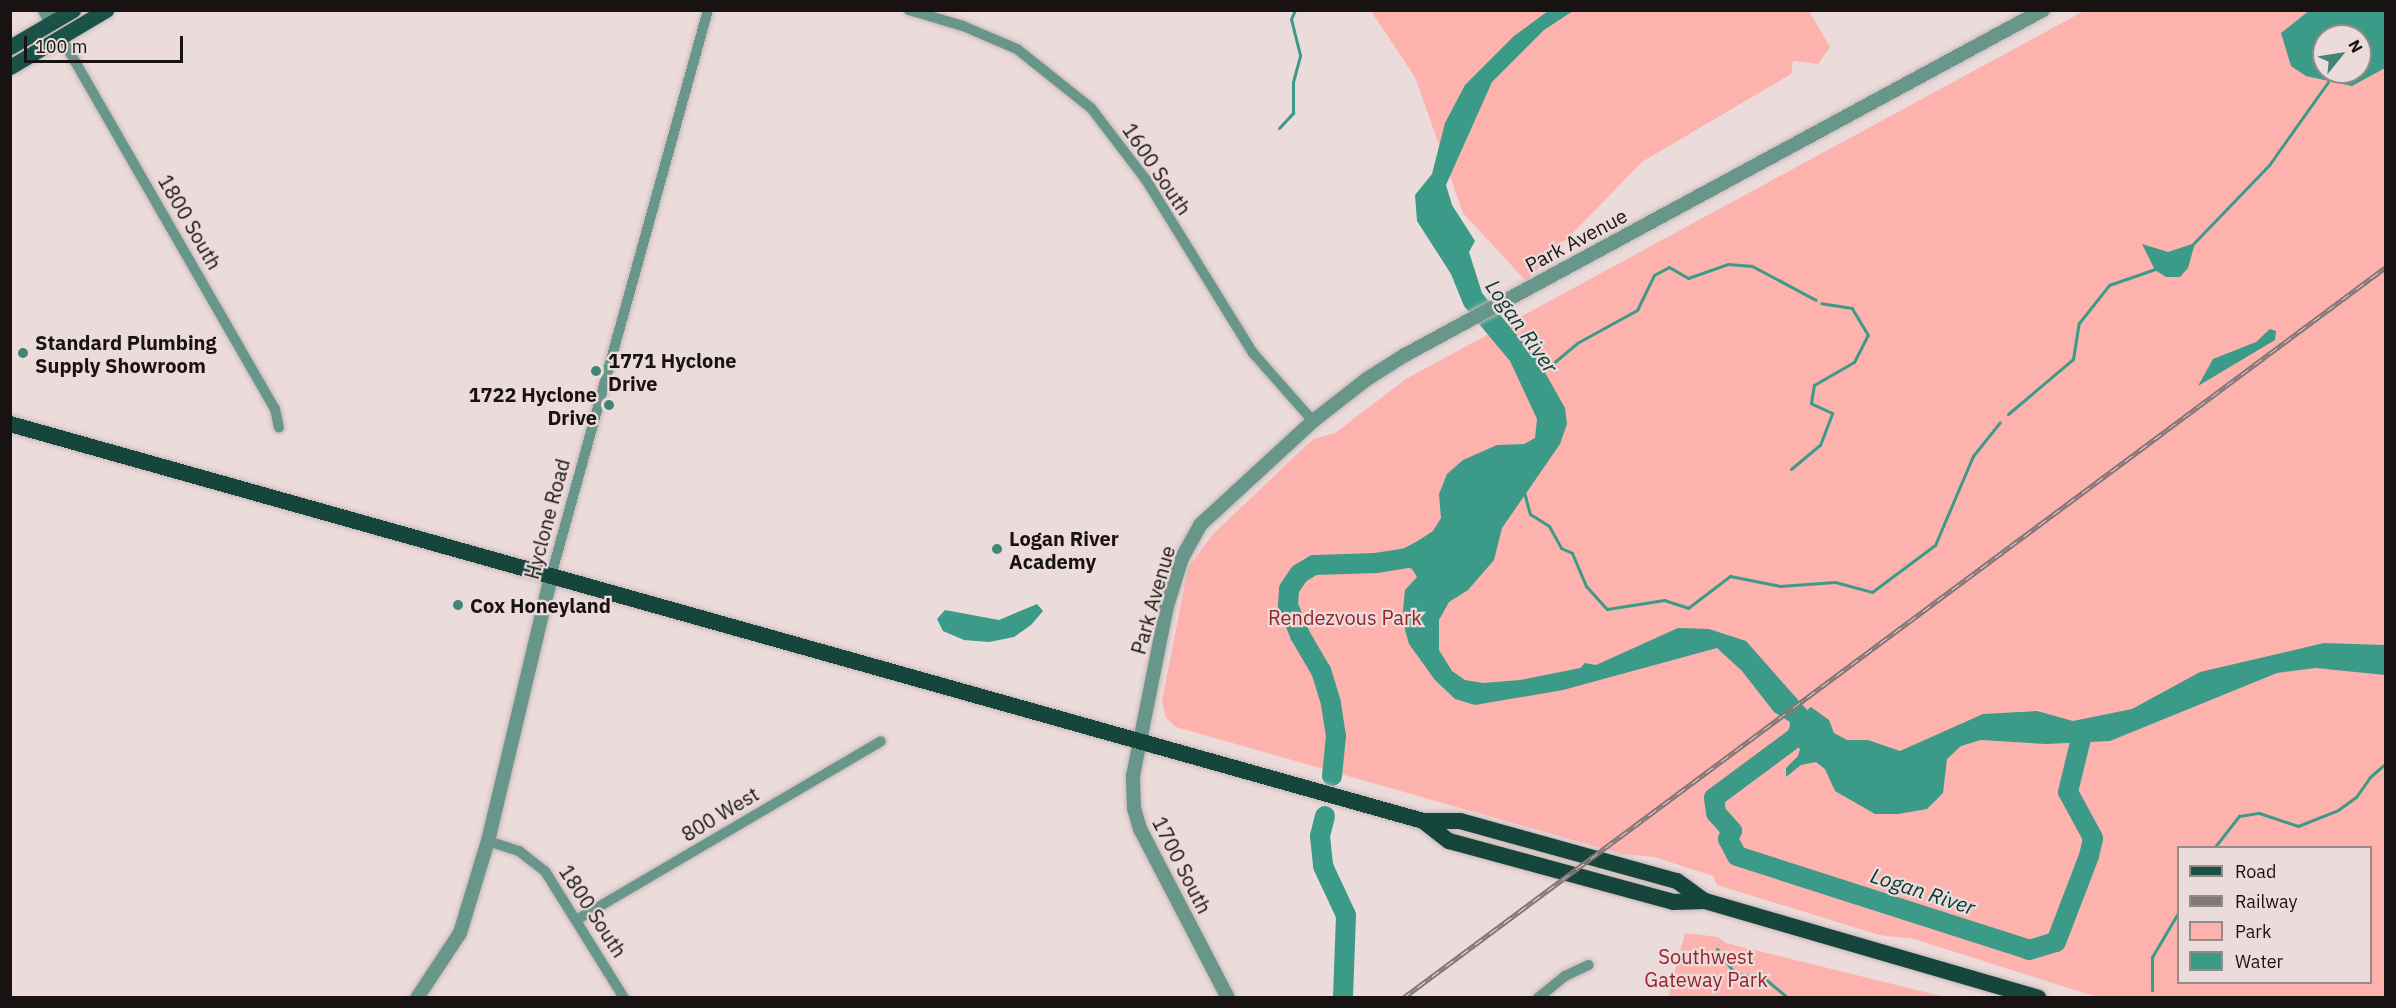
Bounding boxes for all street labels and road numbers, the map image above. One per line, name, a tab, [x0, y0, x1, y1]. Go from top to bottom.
street label: 1600 South	[1118, 119, 1196, 219]
street label: 1800 South	[153, 170, 227, 274]
street label: Park Avenue	[1521, 203, 1631, 277]
street label: Hyclone Road	[519, 456, 575, 582]
street label: Park Avenue	[1126, 543, 1180, 657]
street label: 800 West	[677, 782, 763, 846]
street label: 1700 South	[1147, 813, 1217, 917]
street label: 1800 South	[554, 860, 632, 962]

